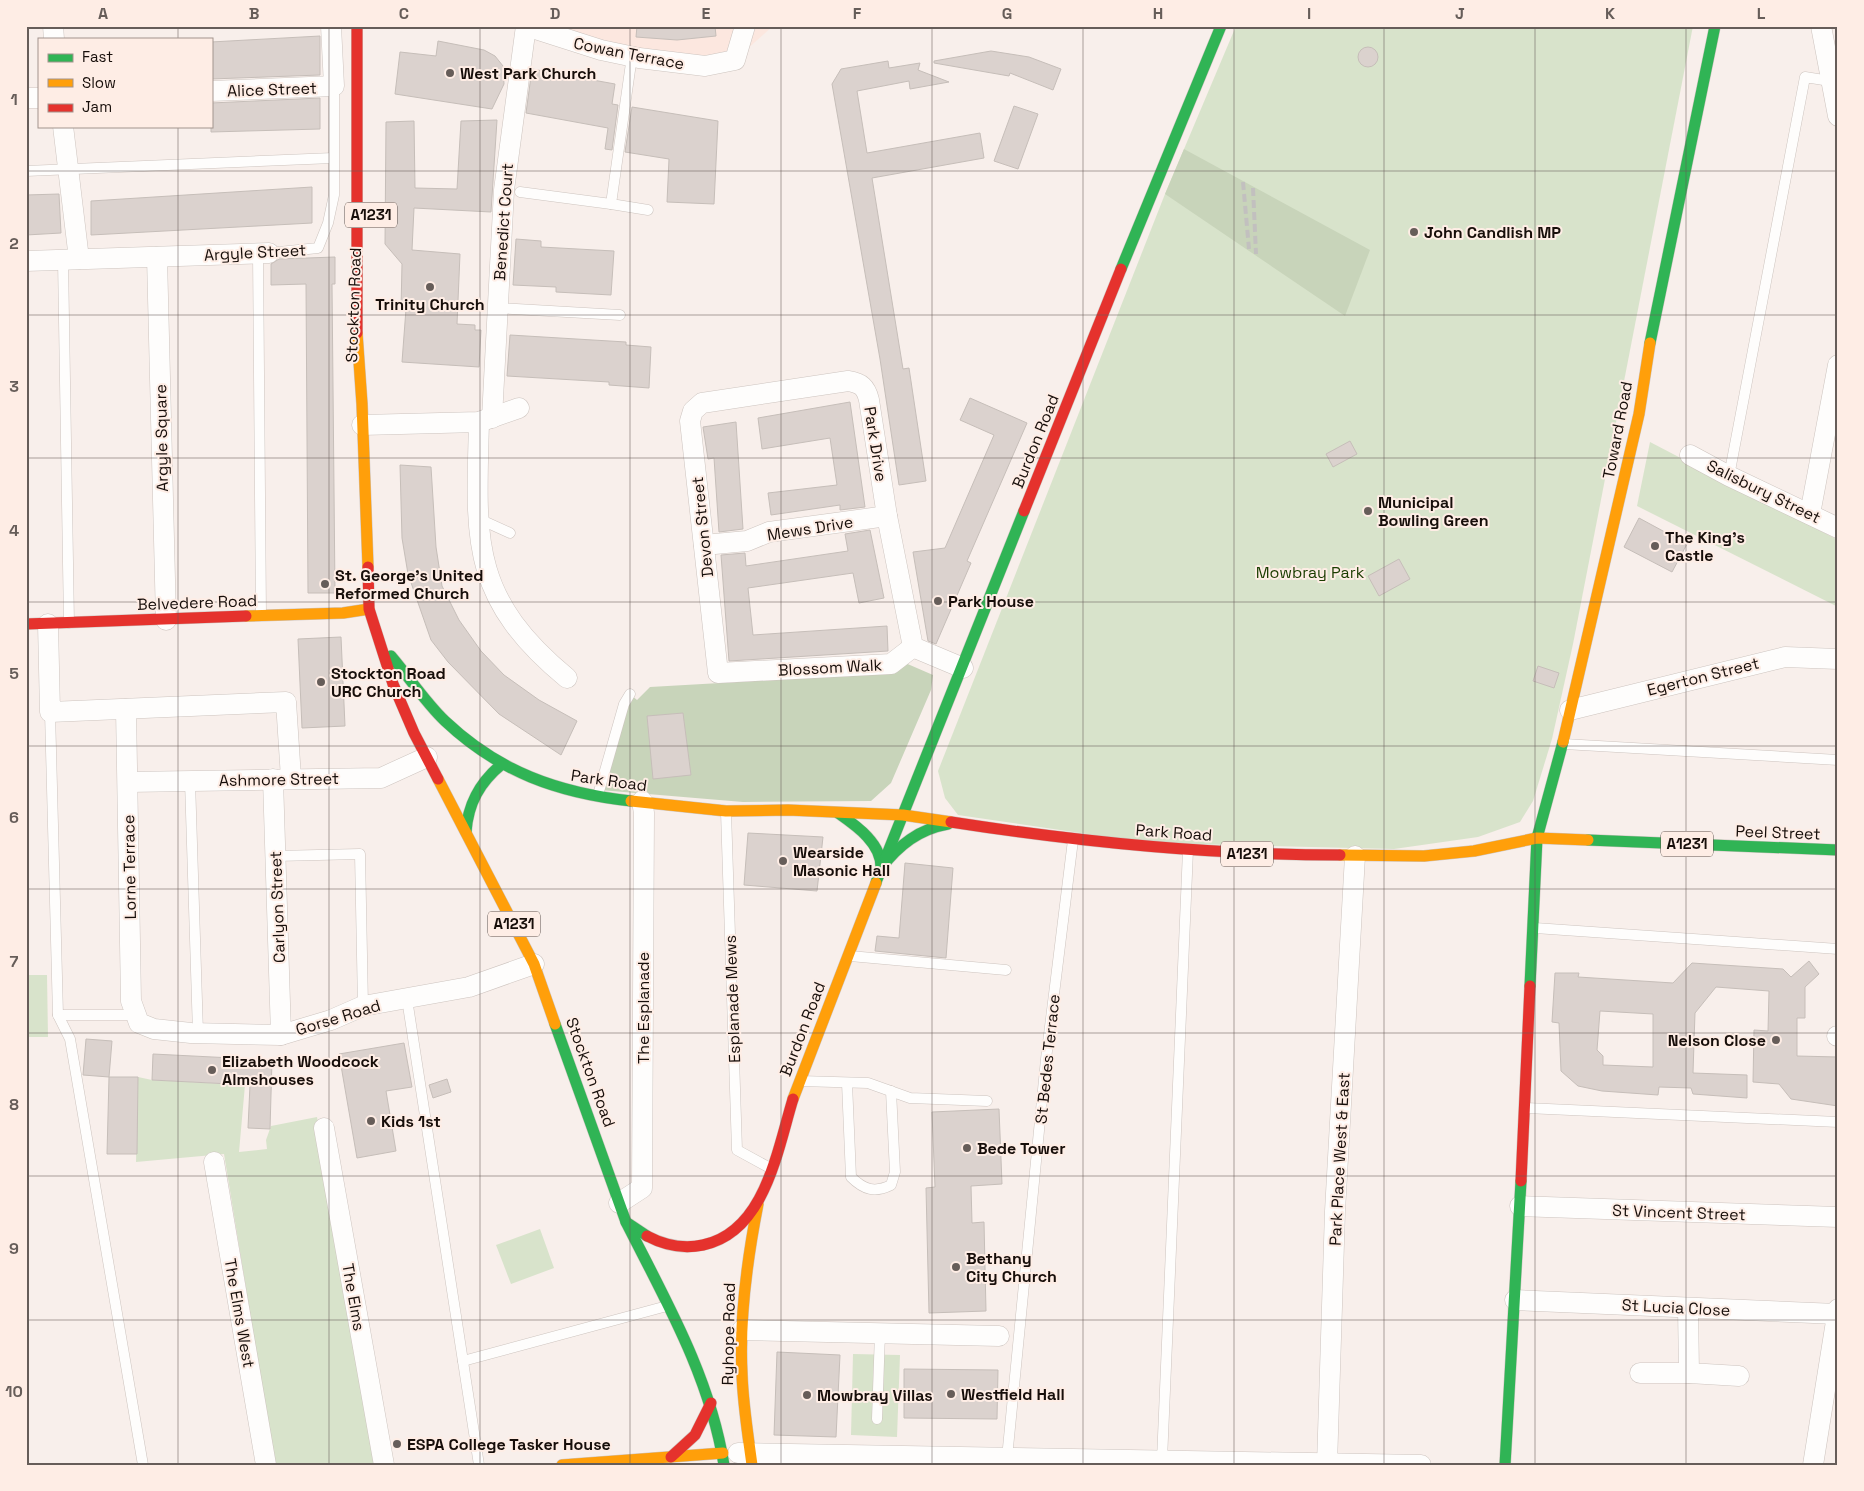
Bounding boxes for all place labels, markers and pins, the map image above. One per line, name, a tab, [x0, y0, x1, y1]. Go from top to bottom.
place label: West Park Church	[460, 63, 596, 84]
marker: West Park Church	[444, 67, 456, 79]
place label: John Candlish MP	[1424, 222, 1561, 243]
marker: John Candlish MP	[1408, 226, 1420, 238]
marker: Trinity Church	[424, 281, 436, 293]
place label: Trinity Church	[375, 294, 485, 315]
place label: Municipal Bowling Green	[1378, 492, 1489, 531]
marker: Municipal Bowling Green	[1362, 505, 1374, 517]
place label: The King's Castle	[1665, 527, 1745, 566]
marker: The King's Castle	[1649, 540, 1661, 552]
place label: St. George's United Reformed Church	[335, 565, 483, 604]
marker: St. George's United Reformed Church	[319, 578, 331, 590]
place label: Park House	[948, 591, 1034, 612]
marker: Park House	[932, 595, 944, 607]
place label: Stockton Road URC Church	[331, 663, 446, 702]
marker: Stockton Road URC Church	[315, 676, 327, 688]
place label: Wearside Masonic Hall	[793, 842, 890, 881]
marker: Wearside Masonic Hall	[777, 855, 789, 867]
place label: Nelson Close	[1668, 1030, 1766, 1051]
marker: Nelson Close	[1770, 1034, 1782, 1046]
place label: Elizabeth Woodcock Almshouses	[222, 1051, 379, 1090]
marker: Elizabeth Woodcock Almshouses	[206, 1064, 218, 1076]
place label: Kids 1st	[381, 1111, 441, 1132]
marker: Kids 1st	[365, 1115, 377, 1127]
place label: Bede Tower	[977, 1138, 1066, 1159]
marker: Bede Tower	[961, 1142, 973, 1154]
place label: Bethany City Church	[966, 1248, 1057, 1287]
marker: Bethany City Church	[950, 1261, 962, 1273]
place label: Westfield Hall	[961, 1384, 1065, 1405]
place label: Mowbray Villas	[817, 1385, 933, 1406]
marker: Westfield Hall	[945, 1388, 957, 1400]
marker: Mowbray Villas	[801, 1389, 813, 1401]
place label: ESPA College Tasker House	[407, 1434, 611, 1455]
marker: ESPA College Tasker House	[391, 1438, 403, 1450]

